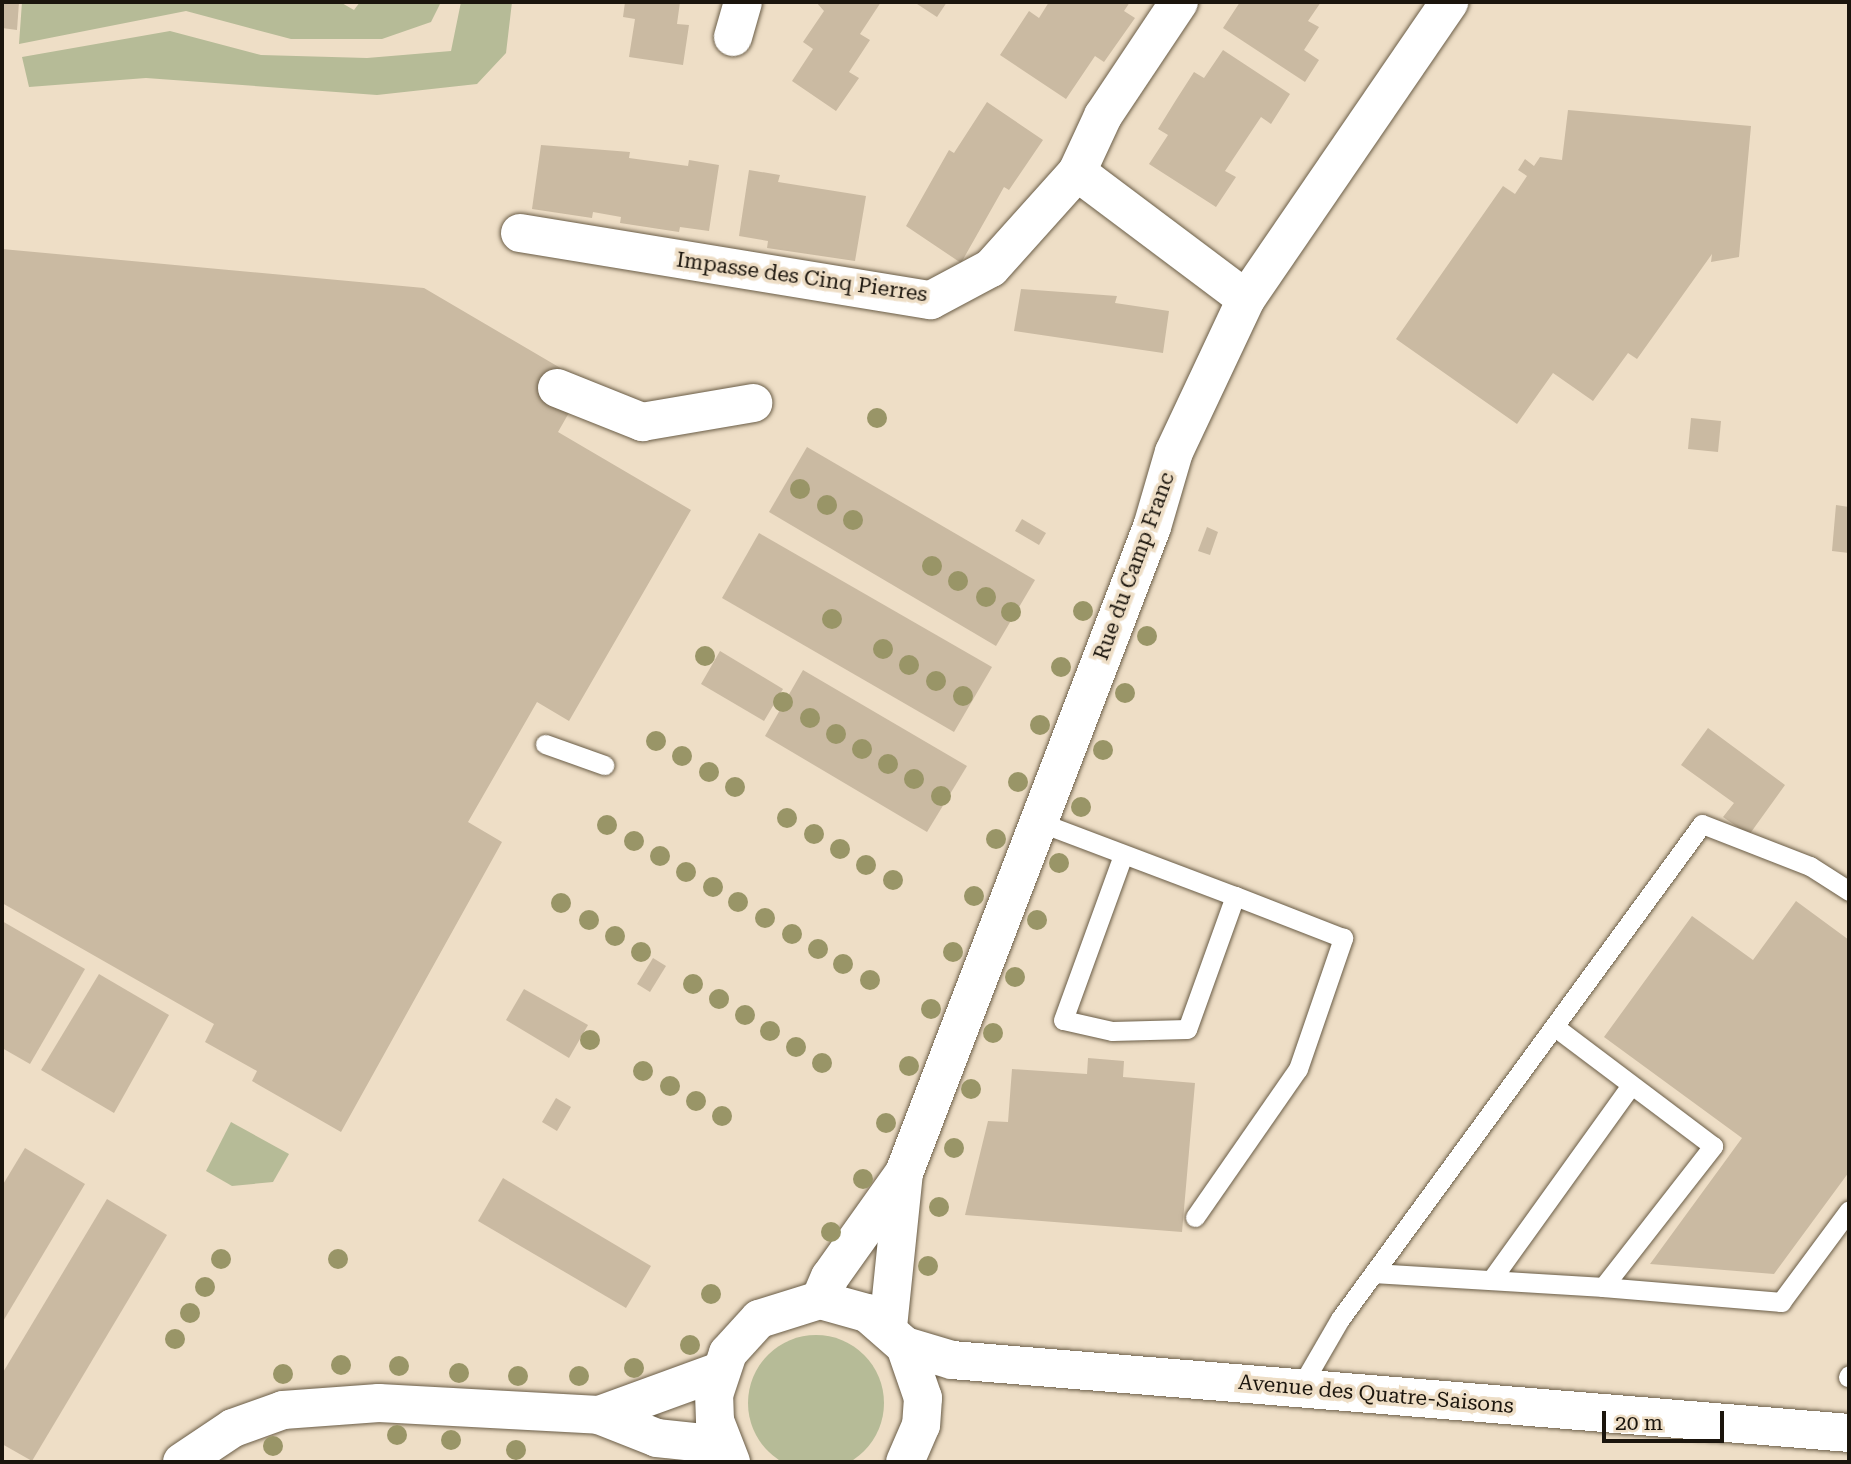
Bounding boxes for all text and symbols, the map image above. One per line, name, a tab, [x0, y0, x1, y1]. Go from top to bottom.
street label: Impasse des Cinq Pierres	[675, 247, 929, 307]
street label: Rue du Camp Franc	[1088, 469, 1180, 663]
street label: Avenue des Quatre-Saisons	[1237, 1369, 1515, 1419]
scale bar	[1606, 1398, 1728, 1442]
text: 20 m	[1615, 1411, 1663, 1435]

